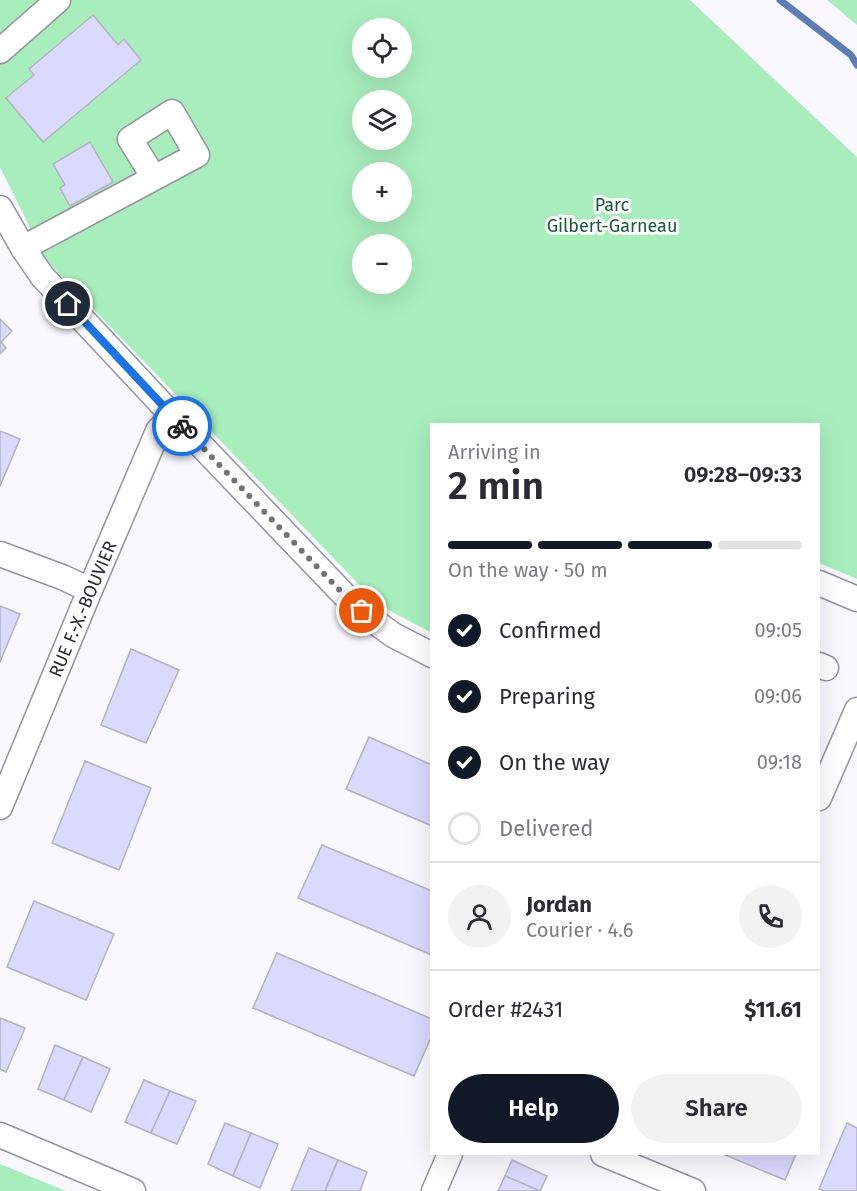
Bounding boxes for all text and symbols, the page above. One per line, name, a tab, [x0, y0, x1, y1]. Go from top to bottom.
map controls	[352, 18, 412, 294]
button: locate	[352, 18, 412, 78]
button: layers	[352, 90, 412, 150]
button: +	[352, 162, 412, 222]
park label: Parc Gilbert-Garneau	[547, 194, 677, 237]
button: −	[352, 234, 412, 294]
pin	[42, 278, 93, 329]
icon: home	[51, 287, 84, 320]
courier	[152, 396, 212, 456]
icon: bike	[166, 410, 199, 443]
text: Arriving in	[448, 440, 541, 464]
text: 09:28–09:33	[684, 461, 802, 488]
text: 2 min	[448, 463, 544, 509]
street label: RUE F.-X.-BOUVIER	[44, 537, 122, 681]
text: On the way · 50 m	[448, 558, 608, 582]
pin	[336, 585, 387, 636]
icon: bag	[345, 594, 378, 627]
icon: check	[448, 614, 481, 647]
text: Confirmed	[499, 617, 602, 644]
text: 09:05	[755, 618, 802, 642]
icon: check	[448, 680, 481, 713]
text: Preparing	[499, 683, 595, 710]
text: 09:06	[754, 684, 802, 708]
icon: check	[448, 746, 481, 779]
text: On the way	[499, 749, 610, 776]
text: 09:18	[757, 750, 802, 774]
text: Delivered	[499, 815, 594, 842]
button: person	[448, 885, 511, 948]
button: phone	[739, 885, 802, 948]
text: Jordan	[526, 891, 592, 918]
text: Courier · 4.6	[526, 918, 633, 942]
text: Order #2431	[448, 996, 563, 1023]
text: $11.61	[744, 996, 802, 1023]
button: Help	[448, 1074, 619, 1143]
button: Share	[631, 1074, 802, 1143]

